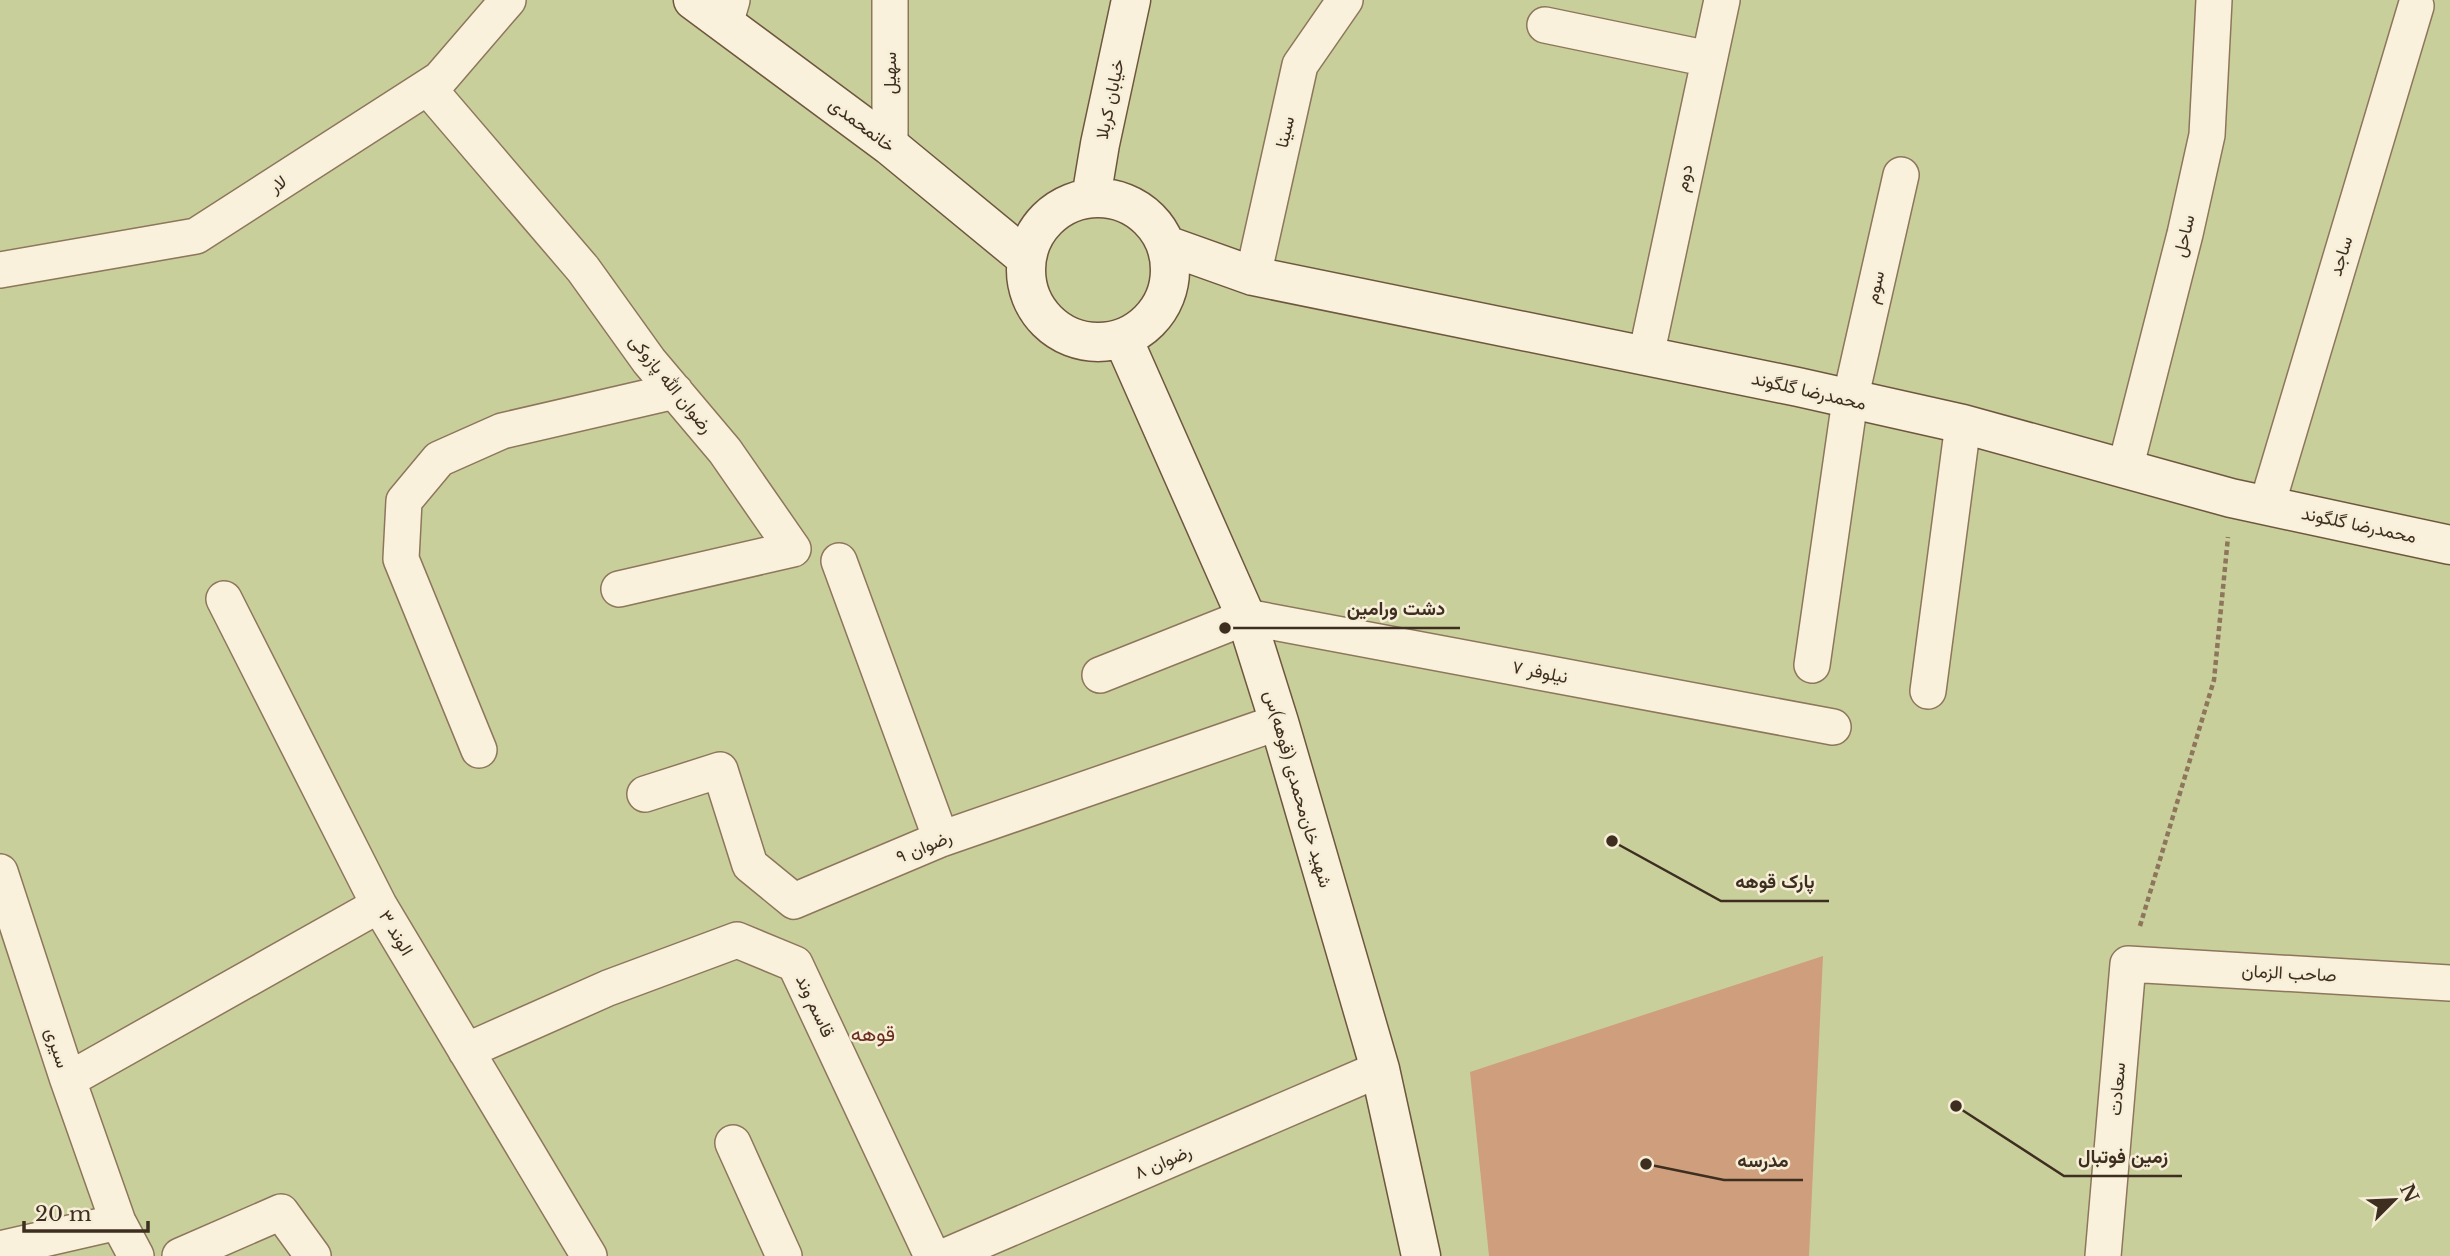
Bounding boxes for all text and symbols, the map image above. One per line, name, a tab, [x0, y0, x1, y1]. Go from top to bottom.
street label: سهیل	[879, 52, 901, 94]
street label: خیابان کربلا	[1091, 57, 1129, 141]
street label: خانمحمدی	[825, 93, 899, 157]
street label: سینا	[1271, 114, 1299, 150]
street label: دوم	[1670, 162, 1699, 194]
street label: لار	[264, 170, 291, 198]
street label: ساحل	[2168, 213, 2200, 259]
street label: ساجد	[2325, 233, 2357, 279]
street label: سوم	[1861, 268, 1890, 306]
street label: رضوان الله پازوکی	[624, 330, 718, 439]
street label: محمدرضا گلگوند	[1749, 367, 1869, 415]
street label: محمدرضا گلگوند	[2299, 502, 2419, 548]
callout: دشت ورامین	[1333, 588, 1460, 628]
text: دشت ورامین	[1347, 597, 1445, 621]
street label: نیلوفر ۷	[1510, 656, 1570, 688]
street label: شهید خان‌محمدی (قوهه)س	[1259, 688, 1337, 890]
street label: رضوان ۹	[893, 826, 955, 868]
callout: پارک قوهه	[1721, 861, 1829, 901]
text: پارک قوهه	[1735, 870, 1815, 895]
street label: الوند ۳	[374, 906, 418, 960]
street label: صاحب الزمان	[2241, 960, 2337, 986]
street label: قاسم وند	[790, 971, 839, 1041]
district label: قوهه	[851, 1021, 895, 1047]
street label: سیری	[40, 1025, 74, 1071]
street label: سعادت	[2104, 1061, 2130, 1117]
callout: زمین فوتبال	[2064, 1136, 2182, 1176]
street label: رضوان ۸	[1131, 1140, 1195, 1184]
callout: مدرسه	[1724, 1140, 1803, 1180]
text: زمین فوتبال	[2078, 1145, 2168, 1169]
text: مدرسه	[1737, 1149, 1789, 1173]
north arrow	[2359, 1165, 2429, 1235]
text: N	[2395, 1180, 2423, 1206]
scale bar	[24, 1190, 149, 1234]
text: 20 m	[35, 1201, 92, 1227]

